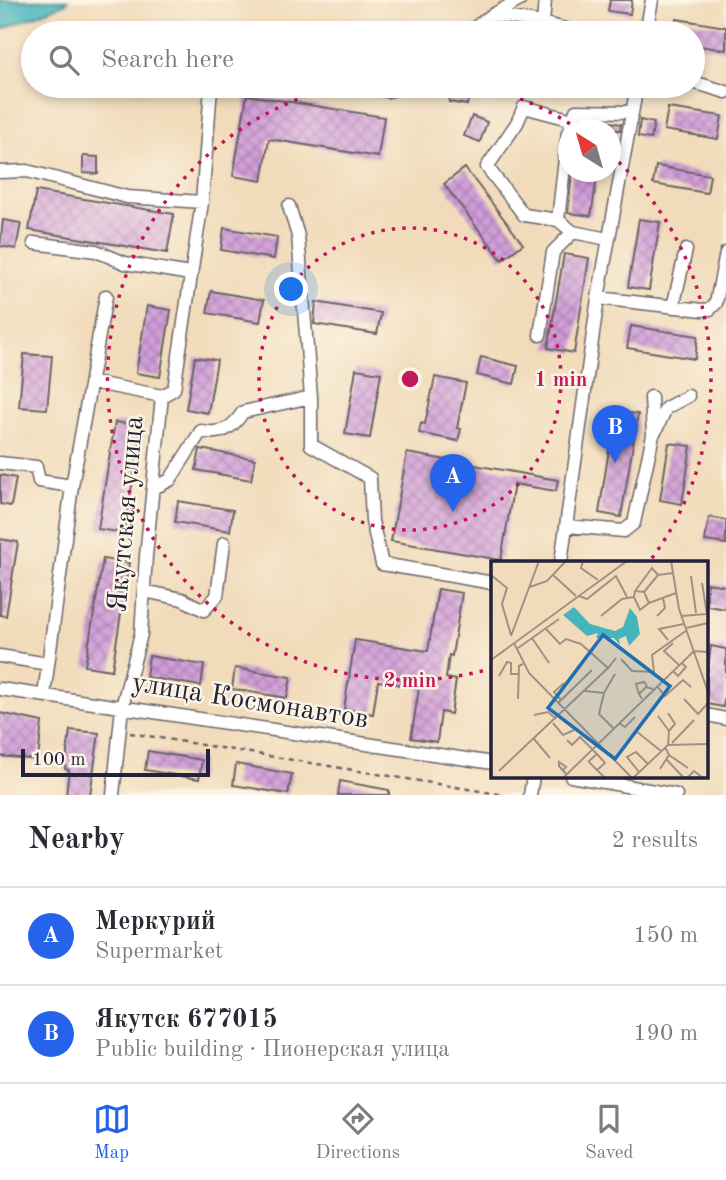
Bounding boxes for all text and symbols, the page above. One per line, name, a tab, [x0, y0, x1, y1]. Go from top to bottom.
search box	[21, 21, 705, 98]
icon: search	[45, 41, 83, 79]
text: Search here	[101, 47, 234, 73]
north arrow	[558, 119, 621, 182]
your location	[274, 272, 308, 306]
centre of rings	[398, 367, 422, 391]
text: 1 min	[535, 370, 587, 391]
pin: B	[592, 405, 638, 463]
street label: Якутская улица	[104, 414, 150, 613]
pin: A	[430, 454, 476, 512]
inset map	[491, 561, 708, 778]
street label: улица Космонавтов	[130, 669, 370, 735]
text: 2 min	[384, 671, 436, 692]
scale bar	[21, 746, 210, 778]
text: 100 m	[32, 751, 85, 770]
text: Nearby	[28, 825, 125, 855]
text: 2 results	[612, 829, 698, 852]
text: Меркурий	[95, 909, 216, 935]
text: A	[42, 924, 60, 947]
text: 150 m	[633, 924, 698, 947]
text: Supermarket	[95, 940, 223, 963]
text: Якутск 677015	[95, 1007, 278, 1033]
text: B	[43, 1022, 59, 1045]
text: 190 m	[633, 1022, 698, 1045]
text: Public building · Пионерская улица	[95, 1038, 450, 1061]
tab: Map	[93, 1100, 131, 1165]
tab: Directions	[316, 1100, 400, 1165]
tab: Saved	[585, 1100, 633, 1165]

